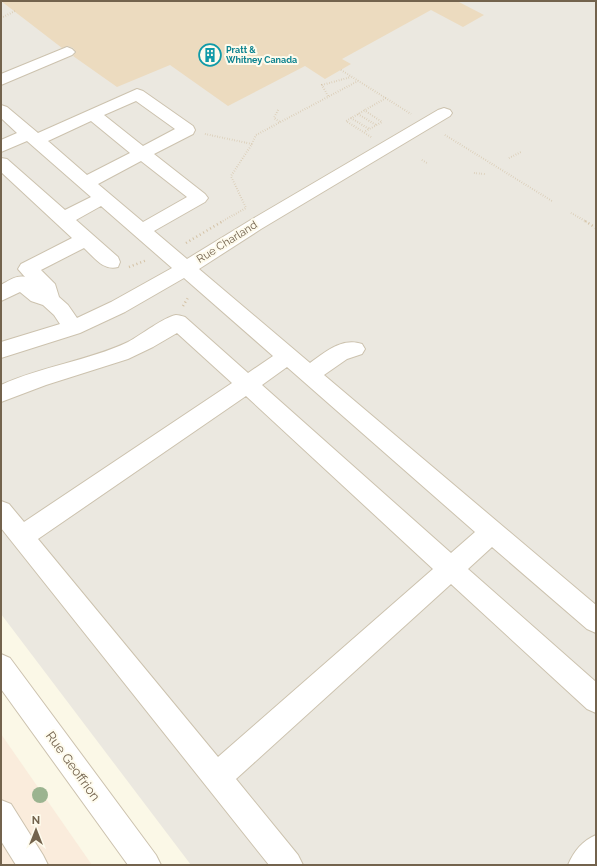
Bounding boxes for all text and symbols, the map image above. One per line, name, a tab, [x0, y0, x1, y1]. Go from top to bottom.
building icon: Pratt & Whitney Canada	[197, 42, 223, 68]
place label: Pratt & Whitney Canada	[226, 45, 297, 65]
street label: Rue Charland	[194, 218, 260, 266]
street label: Rue Geoffrion	[43, 728, 103, 804]
north arrow	[16, 810, 56, 850]
text: N	[32, 814, 40, 827]

